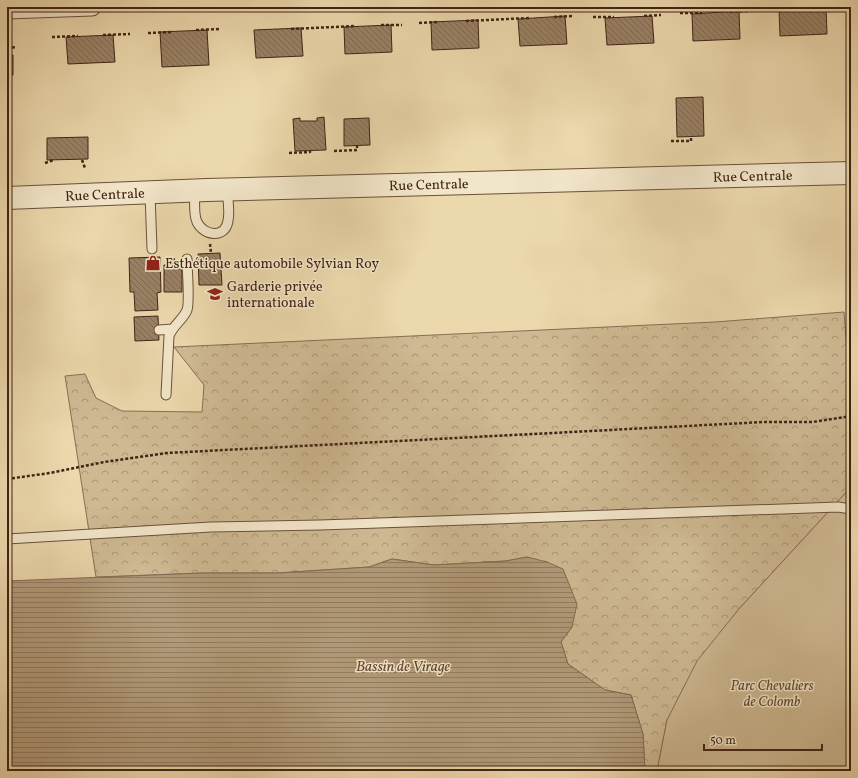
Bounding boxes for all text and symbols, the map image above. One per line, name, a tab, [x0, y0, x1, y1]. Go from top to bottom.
street label: Rue Centrale	[713, 167, 793, 188]
street label: Rue Centrale	[389, 175, 469, 196]
street label: Rue Centrale	[65, 184, 146, 207]
shop icon: Esthétique automobile Sylvian Roy	[144, 254, 162, 272]
place label: Esthétique automobile Sylvian Roy	[165, 255, 380, 274]
place label: Garderie privée internationale	[227, 278, 323, 313]
school or university icon: Garderie privée internationale	[206, 285, 224, 303]
water label: Bassin de Virage	[356, 657, 451, 678]
park label: Parc Chevaliers de Colomb	[730, 677, 814, 712]
scale bar	[704, 726, 822, 752]
text: 50 m	[710, 733, 736, 749]

